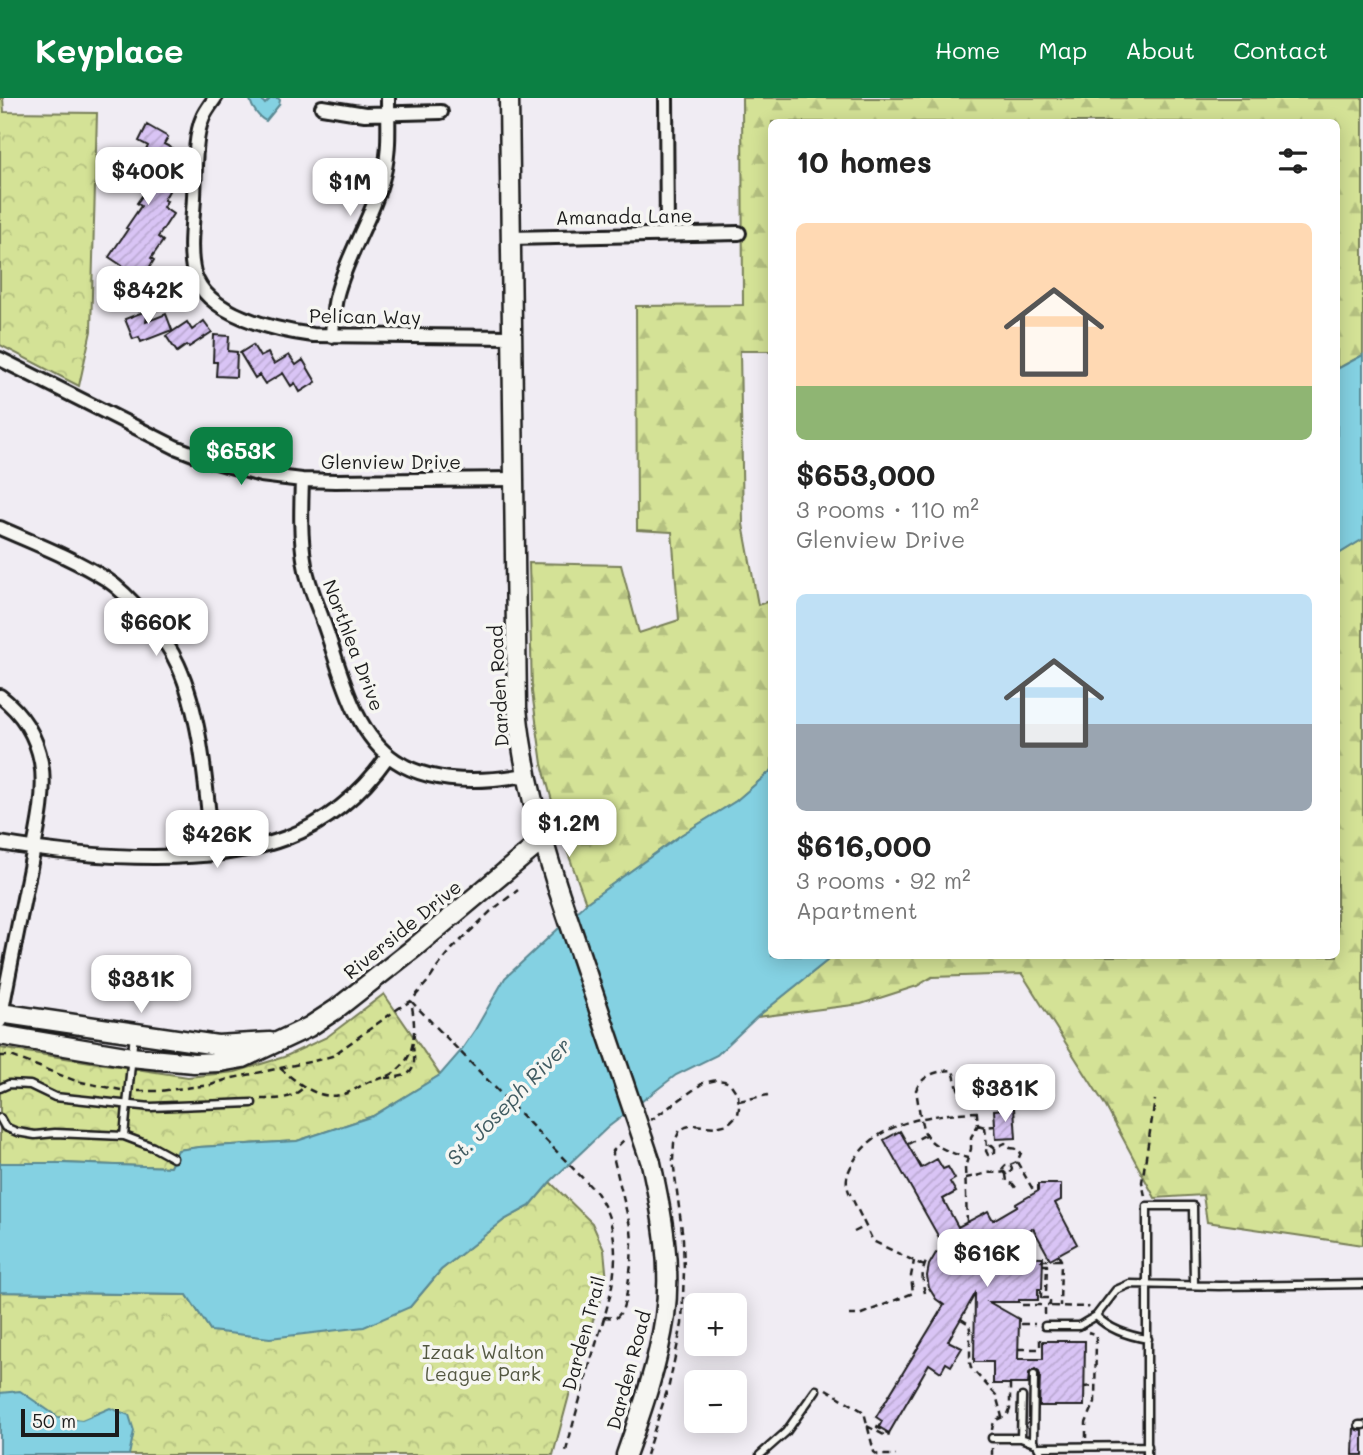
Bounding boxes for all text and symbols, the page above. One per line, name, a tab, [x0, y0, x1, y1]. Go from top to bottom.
text: Keyplace	[35, 28, 184, 71]
text: Home	[935, 34, 1000, 65]
text: Map	[1038, 34, 1087, 65]
text: About	[1125, 34, 1195, 65]
text: Contact	[1233, 34, 1328, 65]
text: 10 homes	[796, 141, 932, 181]
icon: filters	[1274, 142, 1312, 180]
pin: $400K	[99, 148, 197, 207]
text: $400K	[111, 155, 185, 185]
pin: $1M	[316, 158, 384, 218]
text: $1M	[328, 166, 372, 196]
street label: Amanada Lane	[556, 202, 692, 230]
pin: $842K	[99, 266, 197, 326]
icon: home	[991, 269, 1117, 395]
text: $842K	[112, 274, 184, 304]
street label: Pelican Way	[309, 303, 421, 329]
pin: $653K	[192, 428, 290, 487]
text: $653K	[206, 435, 276, 465]
street label: Glenview Drive	[321, 449, 461, 474]
text: $653,000	[796, 454, 935, 494]
text: 3 rooms · 110 m²	[796, 494, 979, 524]
text: Glenview Drive	[796, 524, 965, 554]
street label: Northlea Drive	[317, 576, 391, 714]
pin: $660K	[107, 598, 205, 658]
text: $660K	[120, 606, 192, 636]
street label: Darden Road	[482, 624, 514, 748]
icon: home	[991, 640, 1117, 766]
pin: $1.2M	[520, 800, 618, 859]
text: $1.2M	[538, 807, 600, 837]
pin: $426K	[168, 810, 266, 870]
text: $426K	[182, 818, 252, 848]
text: $616,000	[796, 825, 931, 865]
text: 3 rooms · 92 m²	[796, 865, 971, 895]
street label: Riverside Drive	[338, 874, 466, 984]
text: Apartment	[796, 895, 918, 925]
pin: $381K	[92, 956, 190, 1015]
text: $381K	[107, 963, 175, 993]
water label: St. Joseph River	[440, 1031, 576, 1171]
pin: $381K	[956, 1065, 1054, 1124]
text: $381K	[971, 1072, 1039, 1102]
pin: $616K	[938, 1230, 1036, 1289]
text: $616K	[953, 1237, 1021, 1267]
street label: Darden Trail	[556, 1273, 610, 1393]
map controls	[684, 1293, 747, 1433]
button: +	[684, 1293, 747, 1356]
street label: Darden Road	[600, 1308, 656, 1432]
park label: Izaak Walton League Park	[422, 1339, 544, 1386]
button: −	[684, 1370, 747, 1433]
scale bar	[21, 1406, 119, 1438]
text: 50 m	[32, 1408, 76, 1433]

